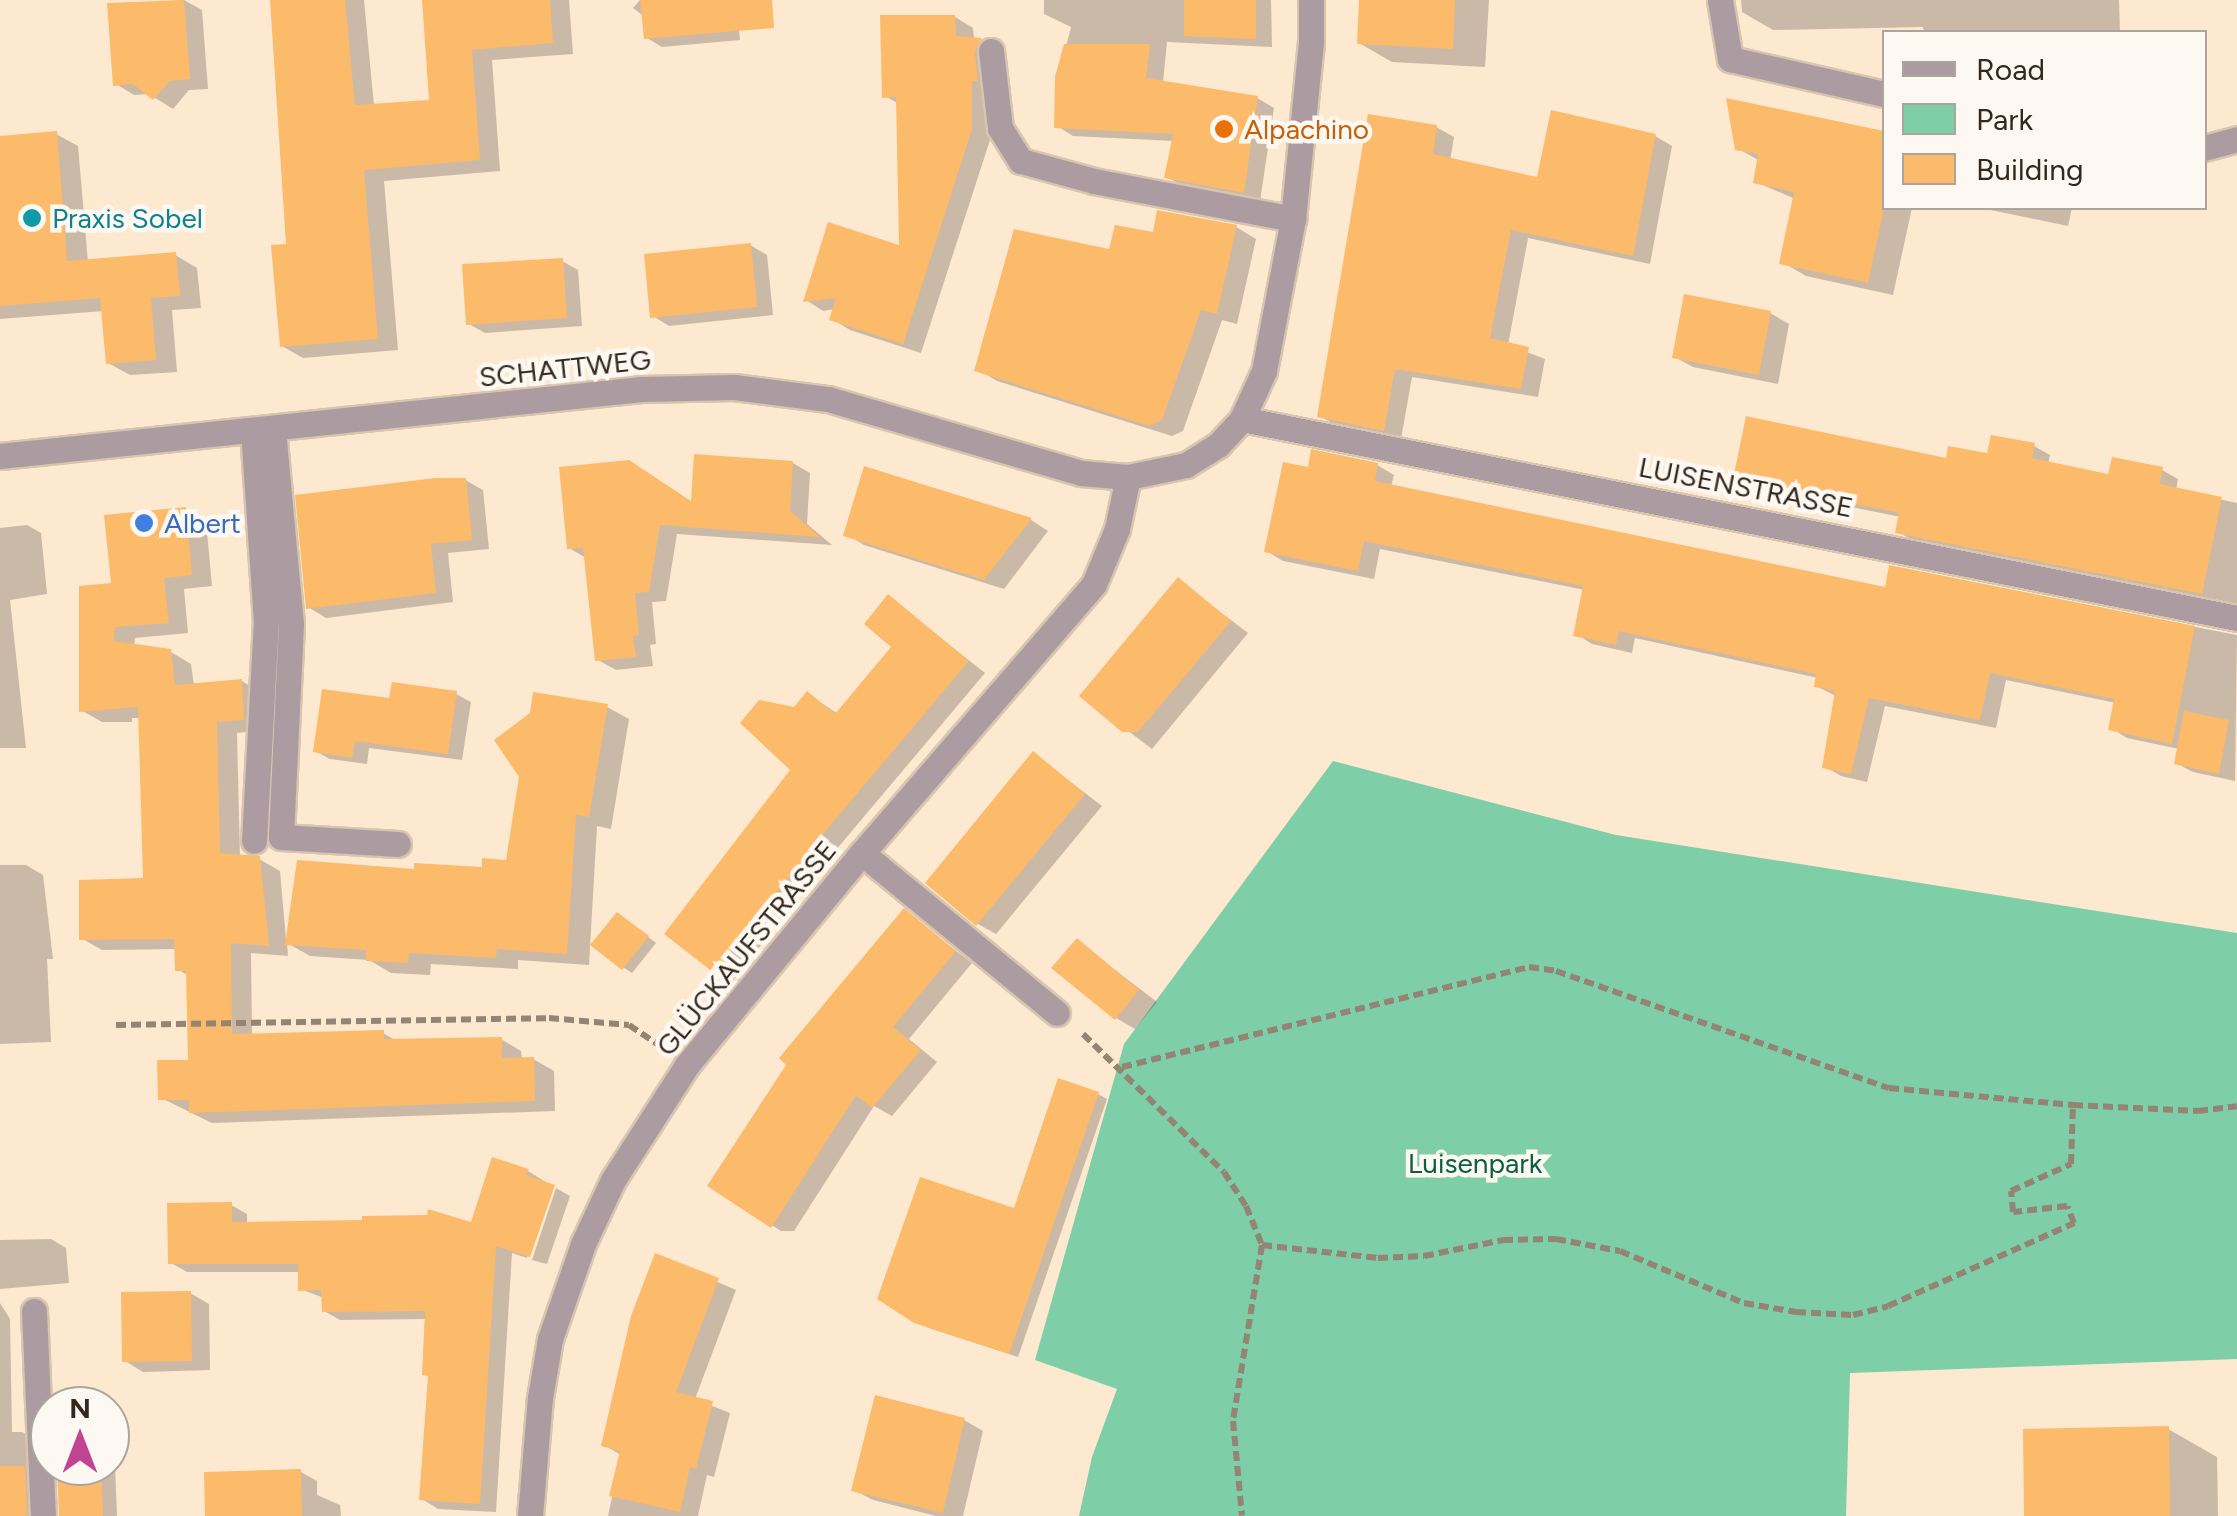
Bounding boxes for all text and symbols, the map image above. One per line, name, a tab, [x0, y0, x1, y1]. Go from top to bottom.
legend	[1882, 30, 2207, 210]
text: Road	[1976, 51, 2045, 88]
text: Park	[1976, 101, 2033, 138]
place label: Alpachino	[1244, 112, 1369, 146]
marker: Alpachino	[1213, 118, 1235, 140]
text: Building	[1976, 151, 2084, 188]
place label: Praxis Sobel	[52, 201, 203, 235]
marker: Praxis Sobel	[21, 207, 43, 229]
street label: SCHATTWEG	[477, 342, 653, 394]
street label: LUISENSTRASSE	[1636, 450, 1856, 524]
place label: Albert	[164, 506, 241, 540]
marker: Albert	[133, 512, 155, 534]
street label: GLÜCKAUFSTRASSE	[649, 834, 843, 1062]
park label: Luisenpark	[1408, 1146, 1542, 1180]
north arrow	[30, 1386, 130, 1486]
text: N	[69, 1391, 91, 1425]

